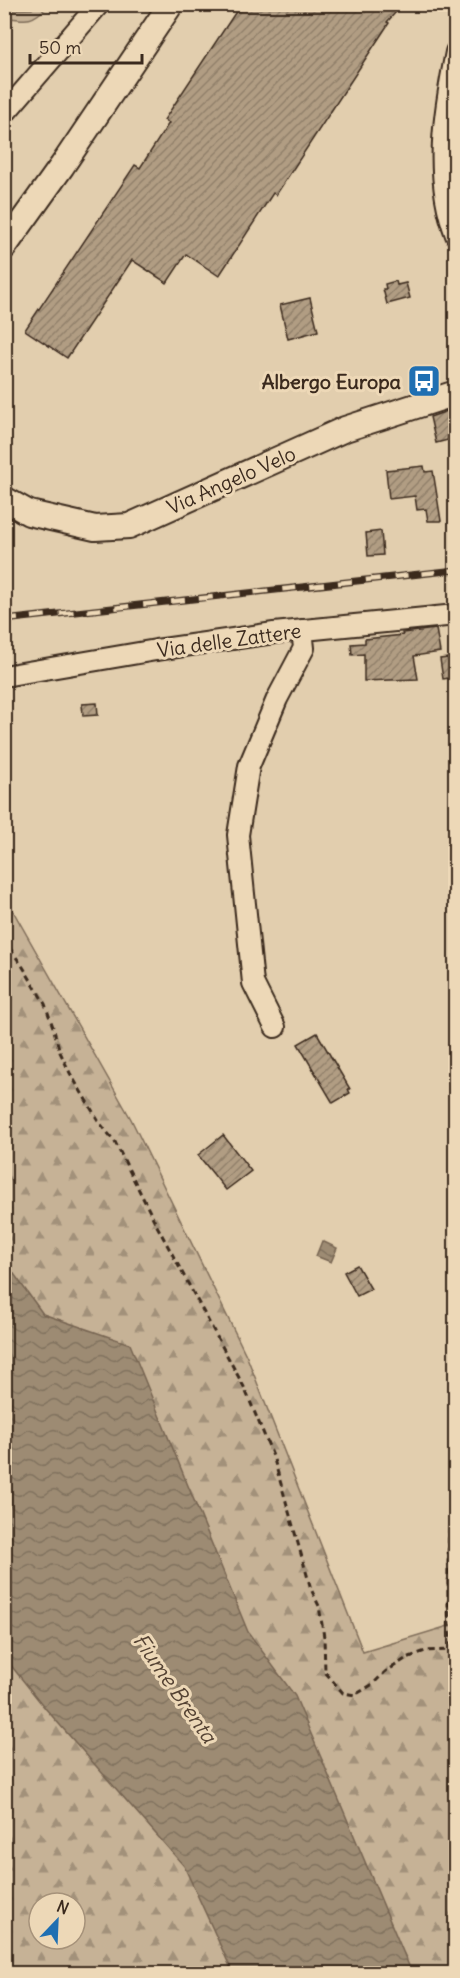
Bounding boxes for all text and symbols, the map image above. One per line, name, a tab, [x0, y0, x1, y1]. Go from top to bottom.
scale bar	[30, 27, 142, 65]
text: 50 m	[39, 36, 81, 59]
bus stop icon: Albergo Europa	[406, 363, 442, 399]
place label: Albergo Europa	[262, 369, 402, 394]
street label: Via Angelo Velo	[163, 440, 299, 520]
street label: Via delle Zattere	[156, 618, 302, 662]
water label: Fiume Brenta	[127, 1628, 223, 1749]
north arrow	[27, 1891, 87, 1951]
text: N	[54, 1896, 72, 1919]

